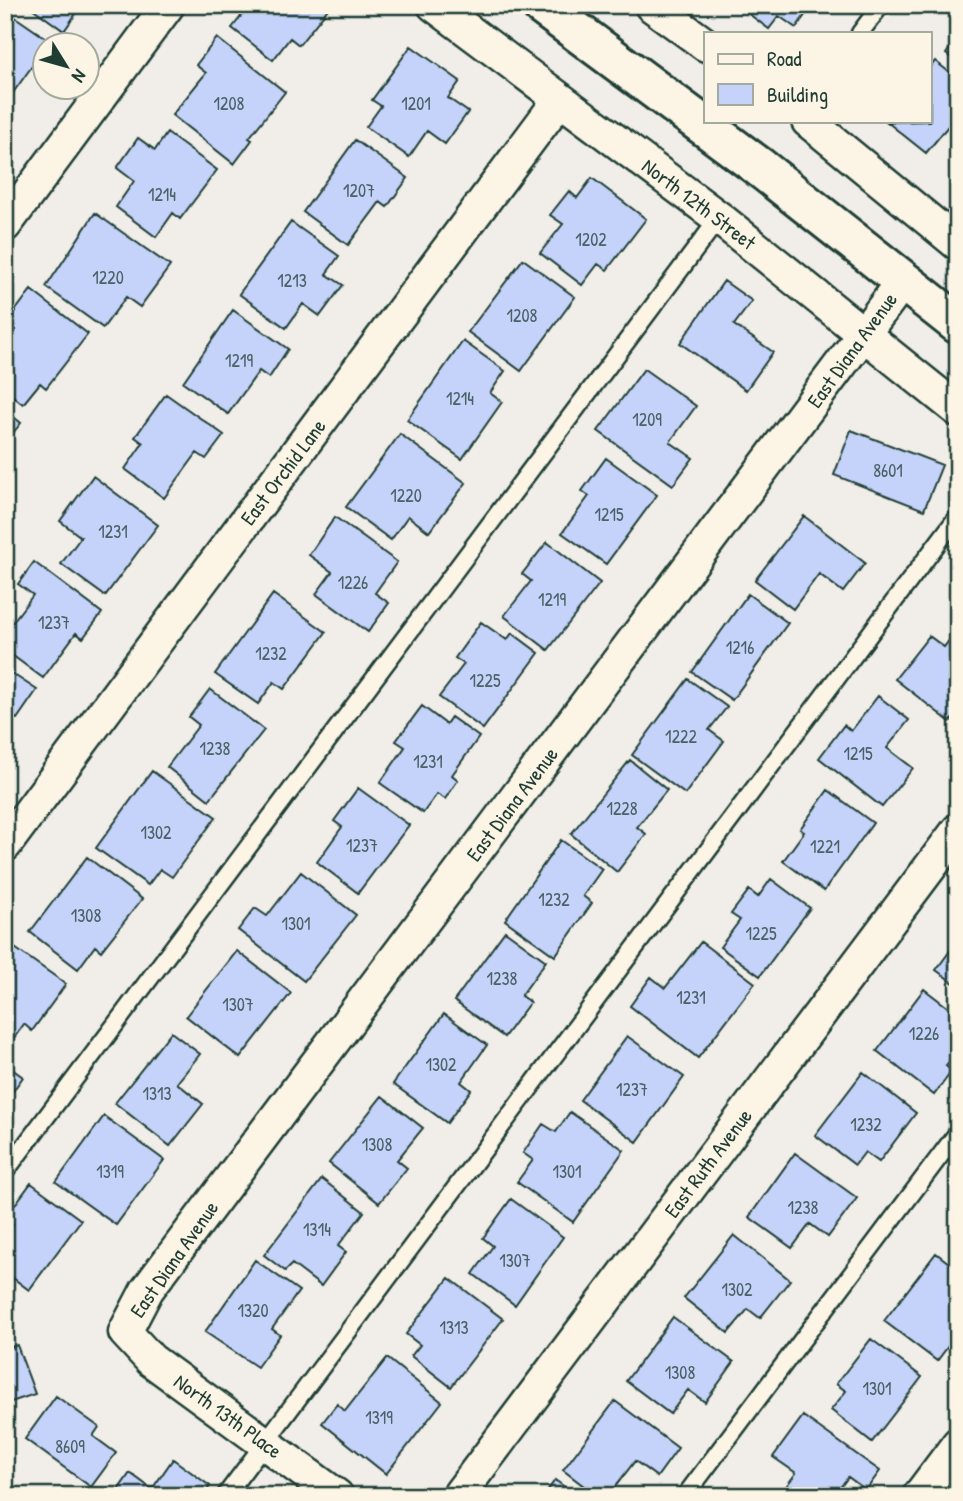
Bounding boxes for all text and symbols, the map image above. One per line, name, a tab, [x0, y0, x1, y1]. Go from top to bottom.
north arrow	[32, 32, 102, 102]
legend	[704, 32, 932, 122]
text: Road	[767, 44, 801, 73]
text: N	[66, 64, 93, 88]
text: Building	[767, 80, 828, 109]
house number: 1208	[214, 91, 245, 116]
house number: 1201	[401, 91, 431, 116]
street label: North 12th Street	[636, 152, 763, 257]
house number: 1207	[343, 178, 375, 203]
house number: 1214	[148, 182, 176, 207]
house number: 1202	[575, 227, 607, 252]
house number: 1220	[92, 265, 124, 290]
house number: 1213	[277, 268, 307, 293]
street label: East Diana Avenue	[800, 286, 904, 414]
house number: 1208	[507, 303, 538, 328]
house number: 1219	[225, 348, 253, 373]
house number: 1214	[446, 386, 474, 411]
house number: 1209	[632, 407, 662, 432]
street label: East Orchid Lane	[234, 413, 332, 531]
house number: 8601	[873, 458, 903, 483]
house number: 1220	[390, 483, 422, 508]
house number: 1215	[594, 502, 624, 527]
house number: 1231	[98, 519, 128, 544]
house number: 1226	[338, 570, 368, 595]
house number: 1219	[538, 587, 566, 612]
house number: 1237	[38, 610, 70, 635]
house number: 1216	[726, 635, 754, 660]
house number: 1232	[255, 641, 287, 666]
house number: 1225	[470, 668, 501, 693]
house number: 1222	[665, 724, 697, 749]
house number: 1238	[200, 736, 231, 761]
street label: East Diana Avenue	[459, 741, 565, 867]
house number: 1215	[843, 741, 873, 766]
house number: 1231	[413, 749, 443, 774]
house number: 1228	[606, 796, 638, 821]
house number: 1302	[140, 820, 172, 845]
house number: 1237	[346, 833, 378, 858]
house number: 1221	[810, 834, 840, 859]
house number: 1232	[538, 887, 570, 912]
house number: 1308	[71, 903, 101, 928]
house number: 1301	[281, 911, 311, 936]
house number: 1225	[746, 921, 777, 946]
house number: 1238	[487, 966, 518, 991]
house number: 1231	[676, 985, 706, 1010]
house number: 1307	[222, 992, 254, 1017]
house number: 1226	[909, 1021, 939, 1046]
house number: 1302	[425, 1052, 457, 1077]
house number: 1237	[616, 1077, 648, 1102]
house number: 1313	[142, 1081, 172, 1106]
street label: East Ruth Avenue	[657, 1102, 759, 1224]
house number: 1232	[850, 1112, 882, 1137]
house number: 1308	[362, 1132, 392, 1157]
house number: 1319	[96, 1159, 124, 1184]
house number: 1301	[552, 1159, 582, 1184]
street label: East Diana Avenue	[123, 1195, 225, 1323]
house number: 1238	[788, 1195, 819, 1220]
house number: 1314	[303, 1217, 331, 1242]
house number: 1307	[499, 1248, 531, 1273]
house number: 1302	[721, 1277, 753, 1302]
house number: 1320	[237, 1298, 269, 1323]
house number: 1313	[439, 1315, 469, 1340]
house number: 1308	[665, 1360, 695, 1385]
street label: North 13th Place	[168, 1367, 288, 1465]
house number: 1301	[862, 1376, 892, 1401]
house number: 1319	[365, 1405, 393, 1430]
house number: 8609	[55, 1434, 85, 1459]

